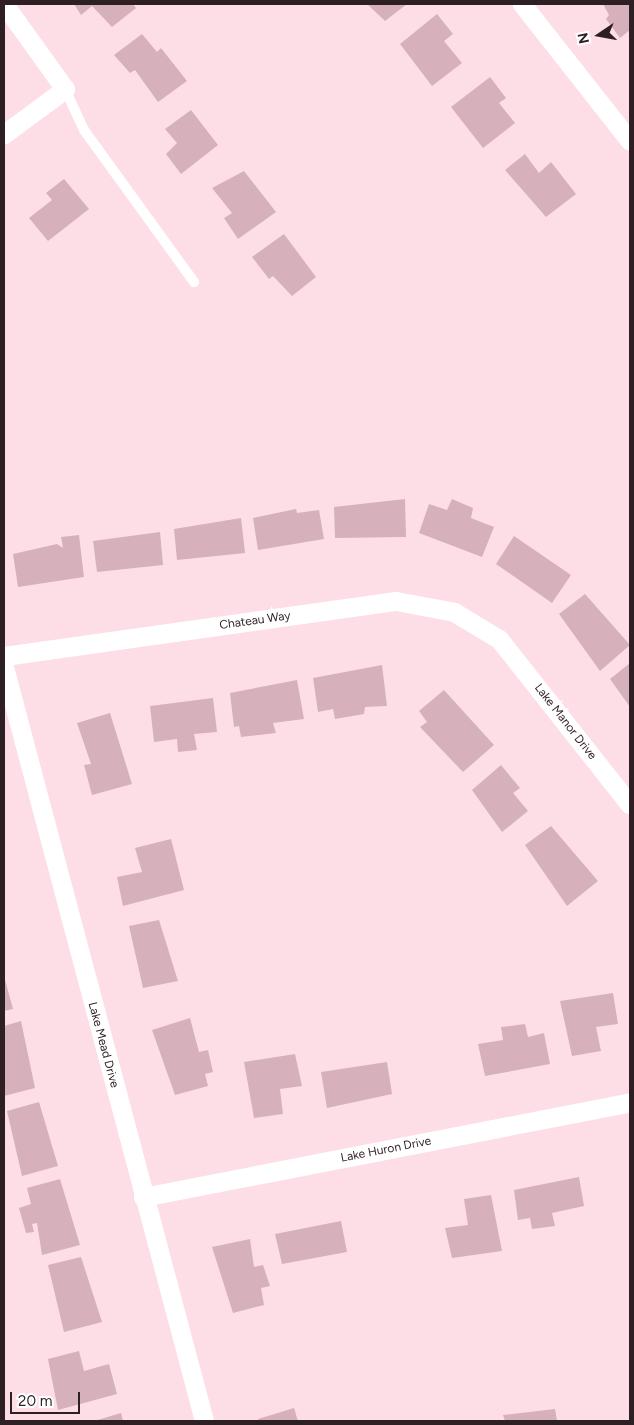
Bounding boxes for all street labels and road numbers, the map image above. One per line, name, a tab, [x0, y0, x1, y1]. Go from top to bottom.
street label: Chateau Way	[219, 609, 291, 633]
street label: Lake Manor Drive	[531, 681, 599, 763]
street label: Lake Mead Drive	[85, 1001, 121, 1089]
street label: Lake Huron Drive	[340, 1134, 432, 1166]

